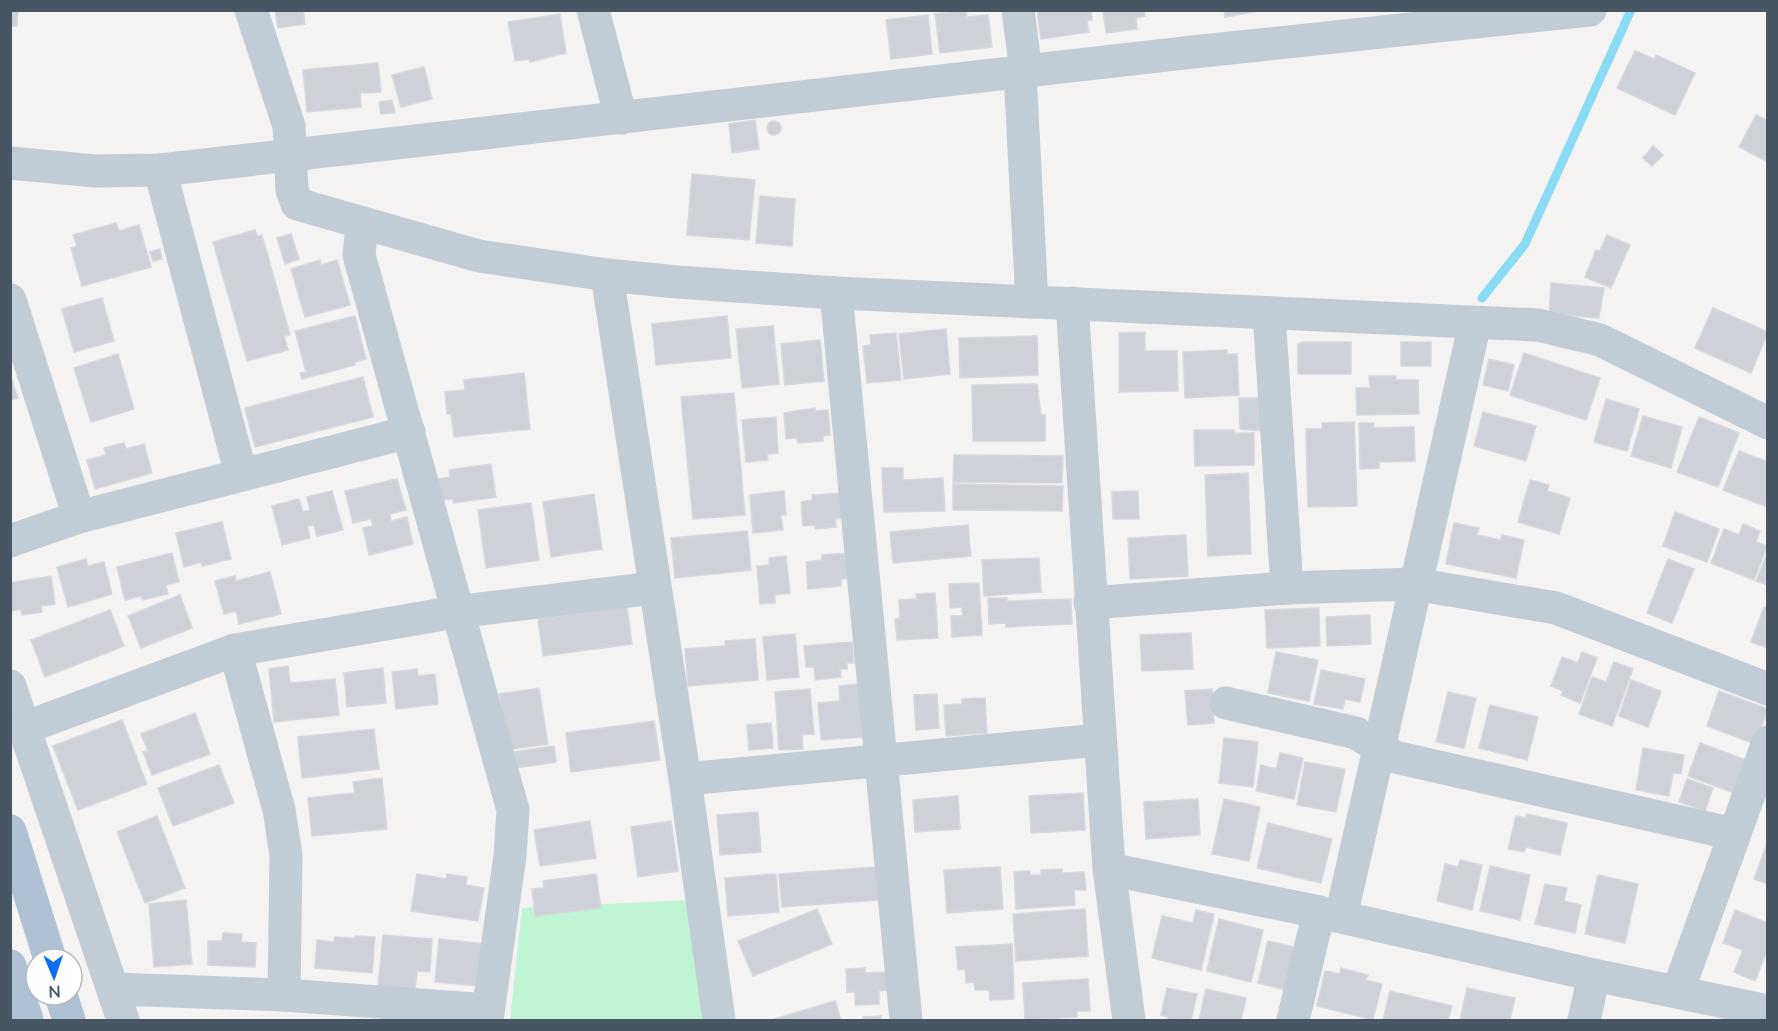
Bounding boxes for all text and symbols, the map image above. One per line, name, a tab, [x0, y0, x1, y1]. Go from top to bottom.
north arrow	[24, 947, 84, 1007]
text: N	[48, 983, 61, 1002]

